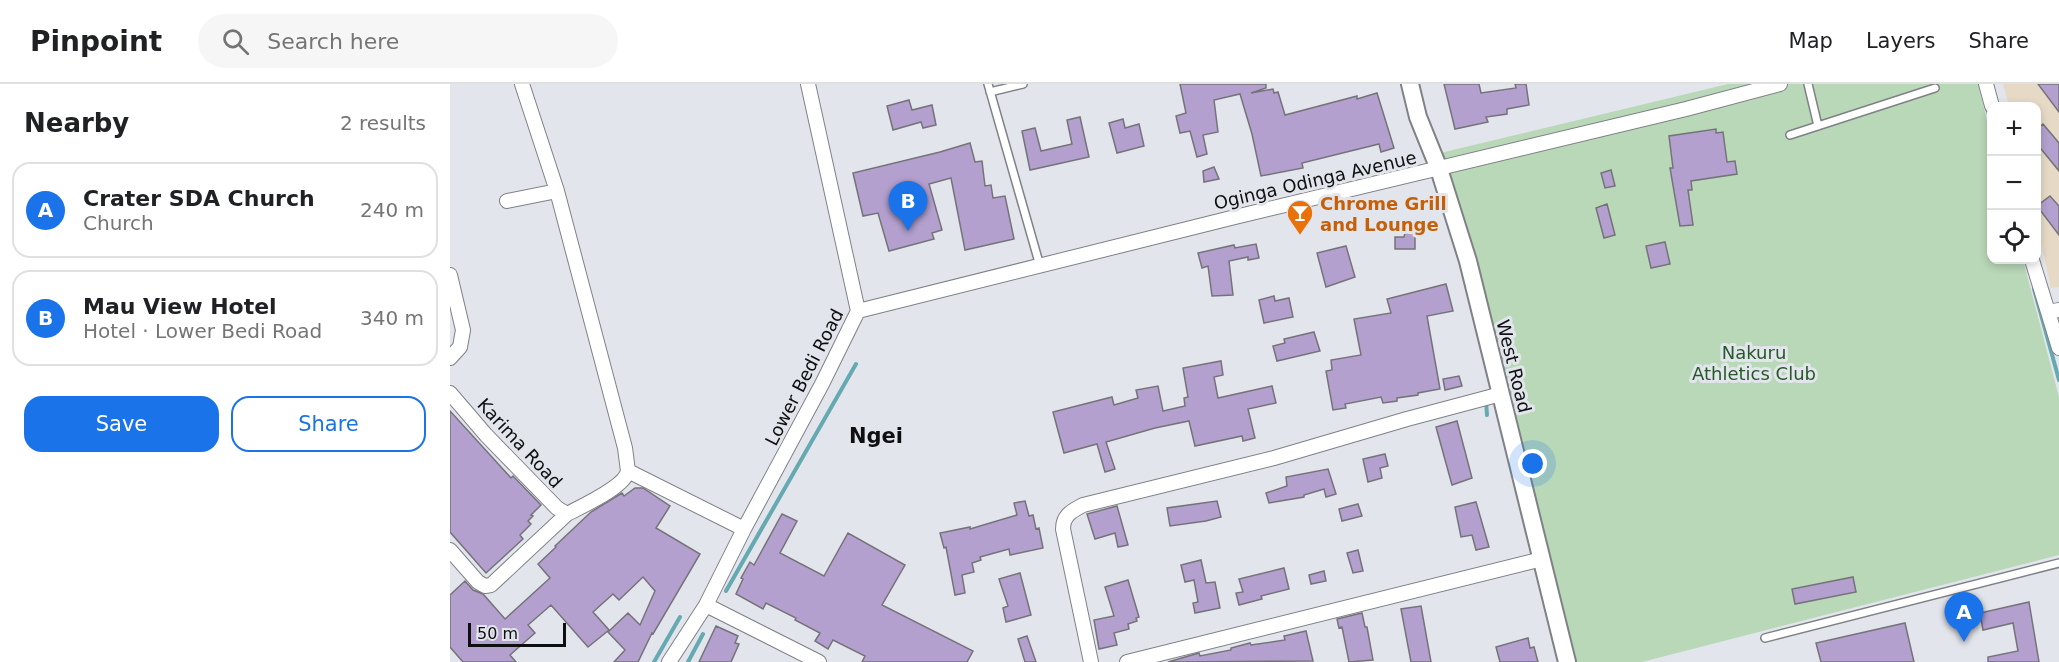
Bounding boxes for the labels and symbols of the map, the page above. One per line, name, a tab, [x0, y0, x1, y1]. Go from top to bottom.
street label: Oginga Odinga Avenue	[1212, 146, 1418, 214]
pin: B	[888, 182, 928, 231]
place label: Chrome Grill and Lounge	[1320, 193, 1447, 235]
bar icon: Chrome Grill and Lounge	[1285, 198, 1315, 236]
street label: Lower Bedi Road	[761, 305, 847, 449]
street label: West Road	[1492, 317, 1536, 415]
park label: Nakuru Athletics Club	[1692, 342, 1816, 384]
street label: Karima Road	[473, 394, 567, 492]
district label: Ngei	[849, 424, 903, 448]
your location	[1518, 449, 1547, 478]
pin: A	[1944, 592, 1984, 642]
scale bar	[468, 620, 566, 648]

